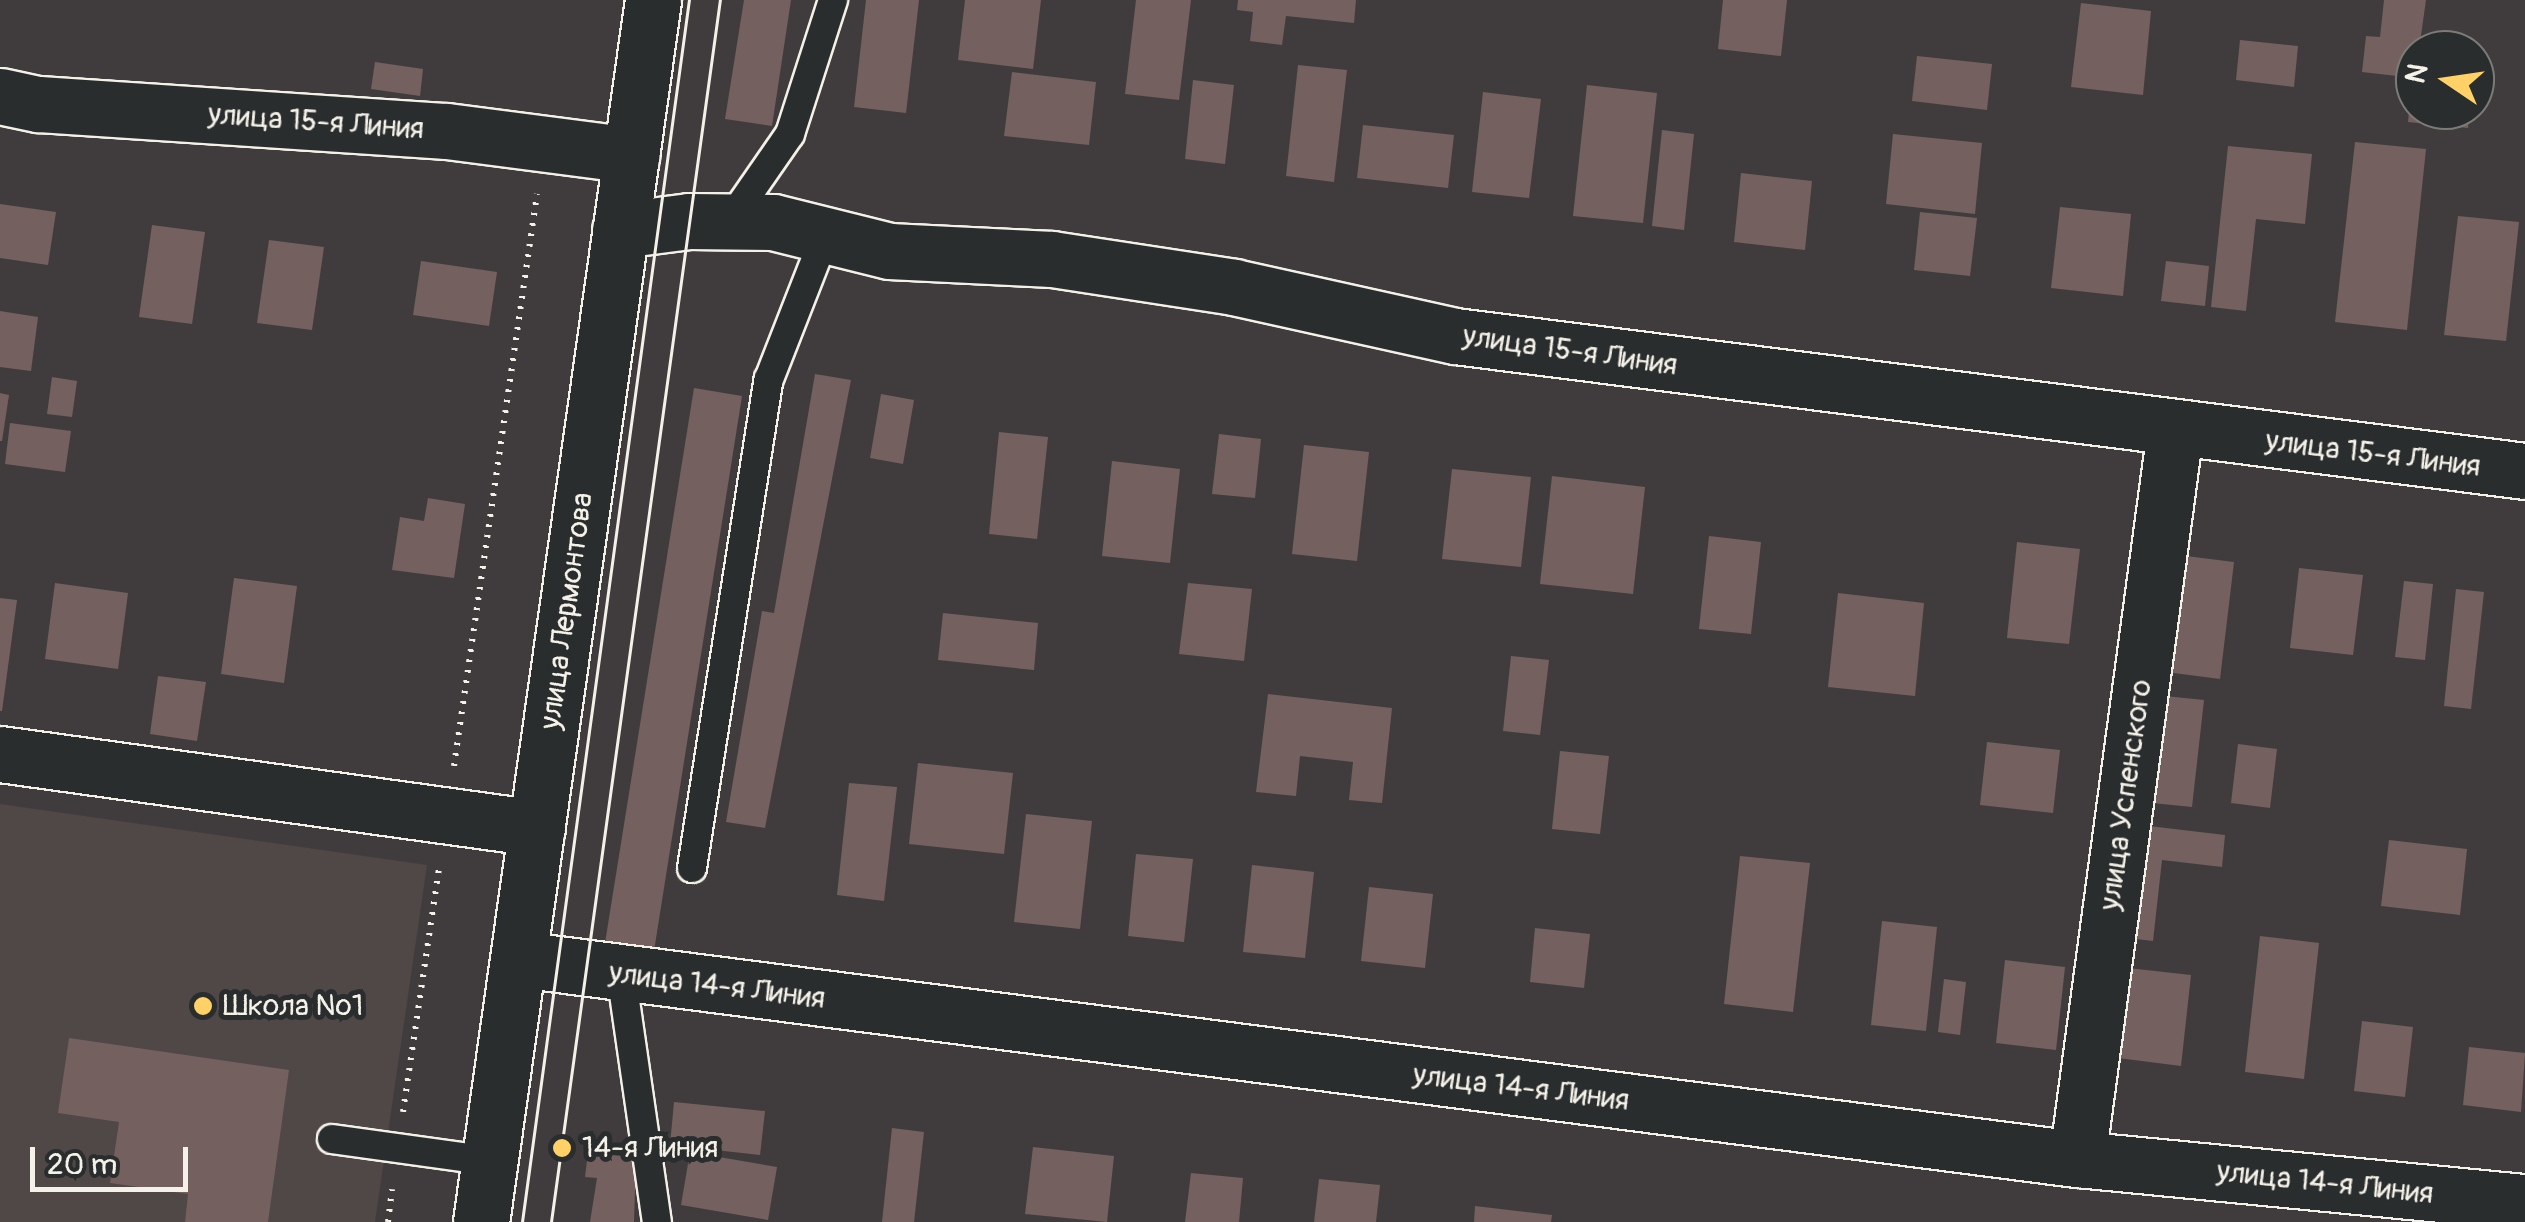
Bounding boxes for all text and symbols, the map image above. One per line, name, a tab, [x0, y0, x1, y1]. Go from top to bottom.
north arrow	[2395, 30, 2495, 130]
text: N	[2398, 60, 2436, 87]
street label: улица 15-я Линия	[207, 96, 425, 148]
street label: улица 15-я Линия	[1460, 318, 1680, 384]
street label: улица 15-я Линия	[2263, 423, 2483, 485]
street label: улица Лермонтова	[533, 490, 601, 732]
street label: улица Успенского	[2092, 677, 2160, 913]
street label: улица 14-я Линия	[607, 955, 827, 1017]
place label: Школа №1	[223, 988, 363, 1024]
marker: Школа №1	[192, 995, 214, 1017]
street label: улица 14-я Линия	[1411, 1057, 1631, 1119]
scale bar	[35, 1127, 192, 1189]
place label: 14-я Линия	[582, 1130, 718, 1166]
marker: 14-я Линия	[551, 1137, 573, 1159]
text: 20 m	[47, 1146, 117, 1183]
street label: улица 14-я Линия	[2215, 1154, 2435, 1212]

